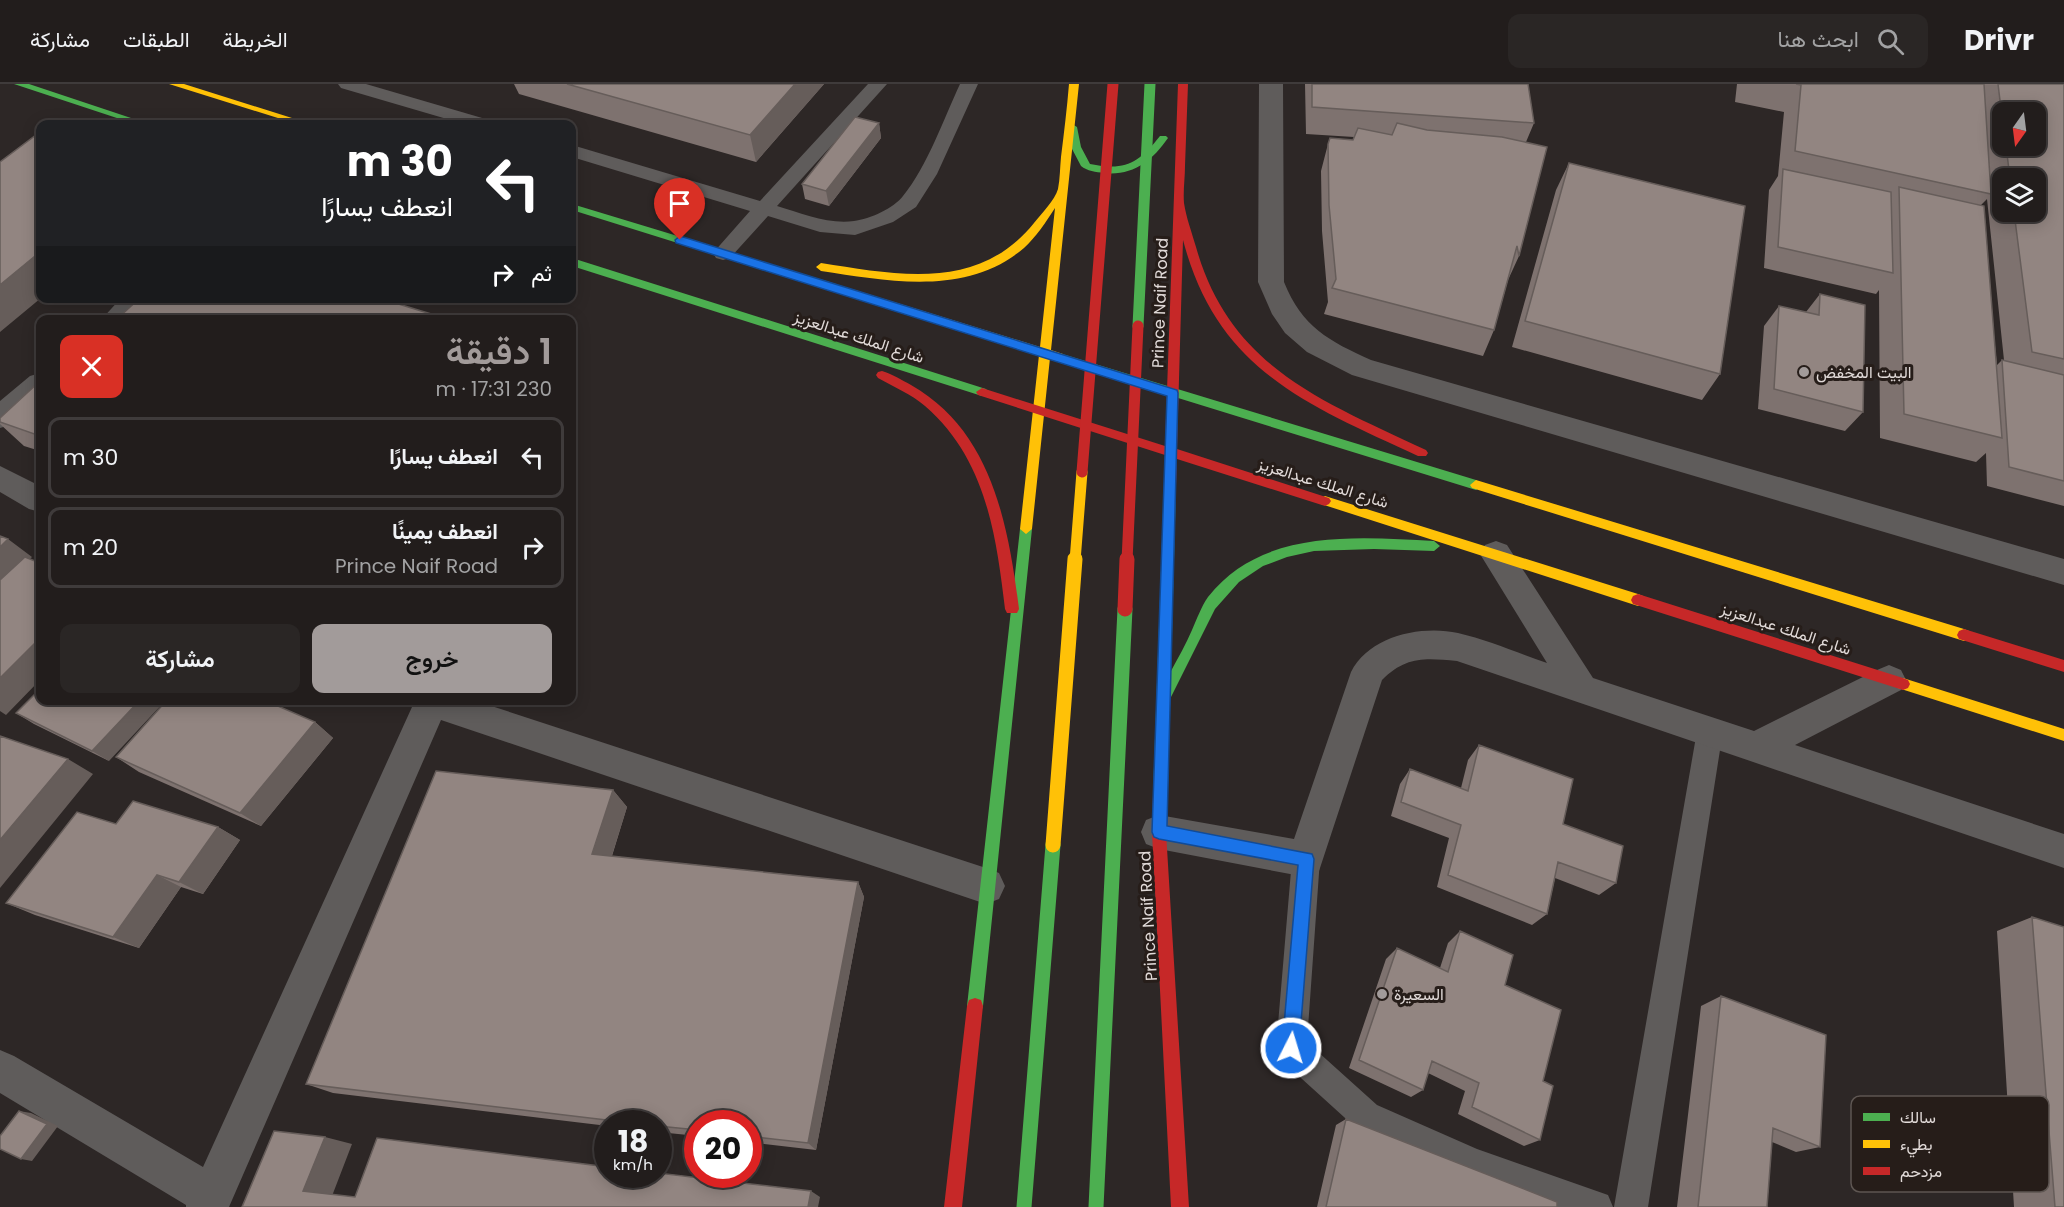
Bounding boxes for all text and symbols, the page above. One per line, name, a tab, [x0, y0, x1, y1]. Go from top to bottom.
search box	[1508, 14, 1928, 68]
text: Drivr	[1964, 21, 2034, 60]
text: ابحث هنا	[1778, 24, 1859, 55]
text: مشاركة	[30, 25, 90, 54]
text: الطبقات	[123, 25, 190, 54]
text: الخريطة	[223, 25, 288, 54]
icon: search	[1874, 25, 1907, 58]
north arrow	[1992, 102, 2046, 156]
map controls	[1992, 102, 2046, 222]
text: 30 m	[347, 132, 453, 191]
icon: left	[474, 144, 552, 222]
button: layers	[1992, 168, 2046, 222]
pin	[654, 178, 705, 240]
icon: arrive	[663, 187, 696, 220]
text: انعطف يسارًا	[321, 188, 453, 225]
street label: Prince Naif Road	[1146, 237, 1174, 369]
icon: right	[486, 258, 519, 291]
text: ثم	[531, 258, 552, 289]
street label: شارع الملك عبدالعزيز	[790, 305, 927, 369]
text: 1 دقيقة	[446, 326, 552, 377]
button: close	[60, 335, 123, 398]
place label: البيت المخفض	[1816, 361, 1912, 384]
marker: البيت المخفض	[1797, 365, 1811, 379]
text: 230 m · 17:31	[436, 375, 552, 403]
text: انعطف يسارًا	[389, 441, 498, 472]
icon: left	[516, 441, 549, 474]
text: 30 m	[63, 442, 118, 473]
street label: شارع الملك عبدالعزيز	[1254, 452, 1391, 514]
text: انعطف يمينًا	[392, 516, 498, 547]
icon: right	[516, 531, 549, 564]
text: 20 m	[63, 532, 118, 563]
text: Prince Naif Road	[335, 552, 498, 580]
street label: شارع الملك عبدالعزيز	[1717, 597, 1854, 661]
button: مشاركة	[60, 624, 300, 693]
button: خروج	[312, 624, 552, 693]
street label: Prince Naif Road	[1133, 850, 1163, 982]
place label: السعيرة	[1394, 983, 1444, 1006]
marker: السعيرة	[1375, 987, 1389, 1001]
position arrow	[1259, 1016, 1323, 1080]
legend	[1851, 1096, 2049, 1192]
text: سالك	[1900, 1106, 1936, 1129]
speed limit sign: 20	[684, 1110, 762, 1188]
text: 18	[618, 1120, 648, 1163]
text: بطيء	[1900, 1133, 1932, 1158]
text: km/h	[613, 1154, 653, 1175]
text: مزدحم	[1900, 1160, 1942, 1183]

